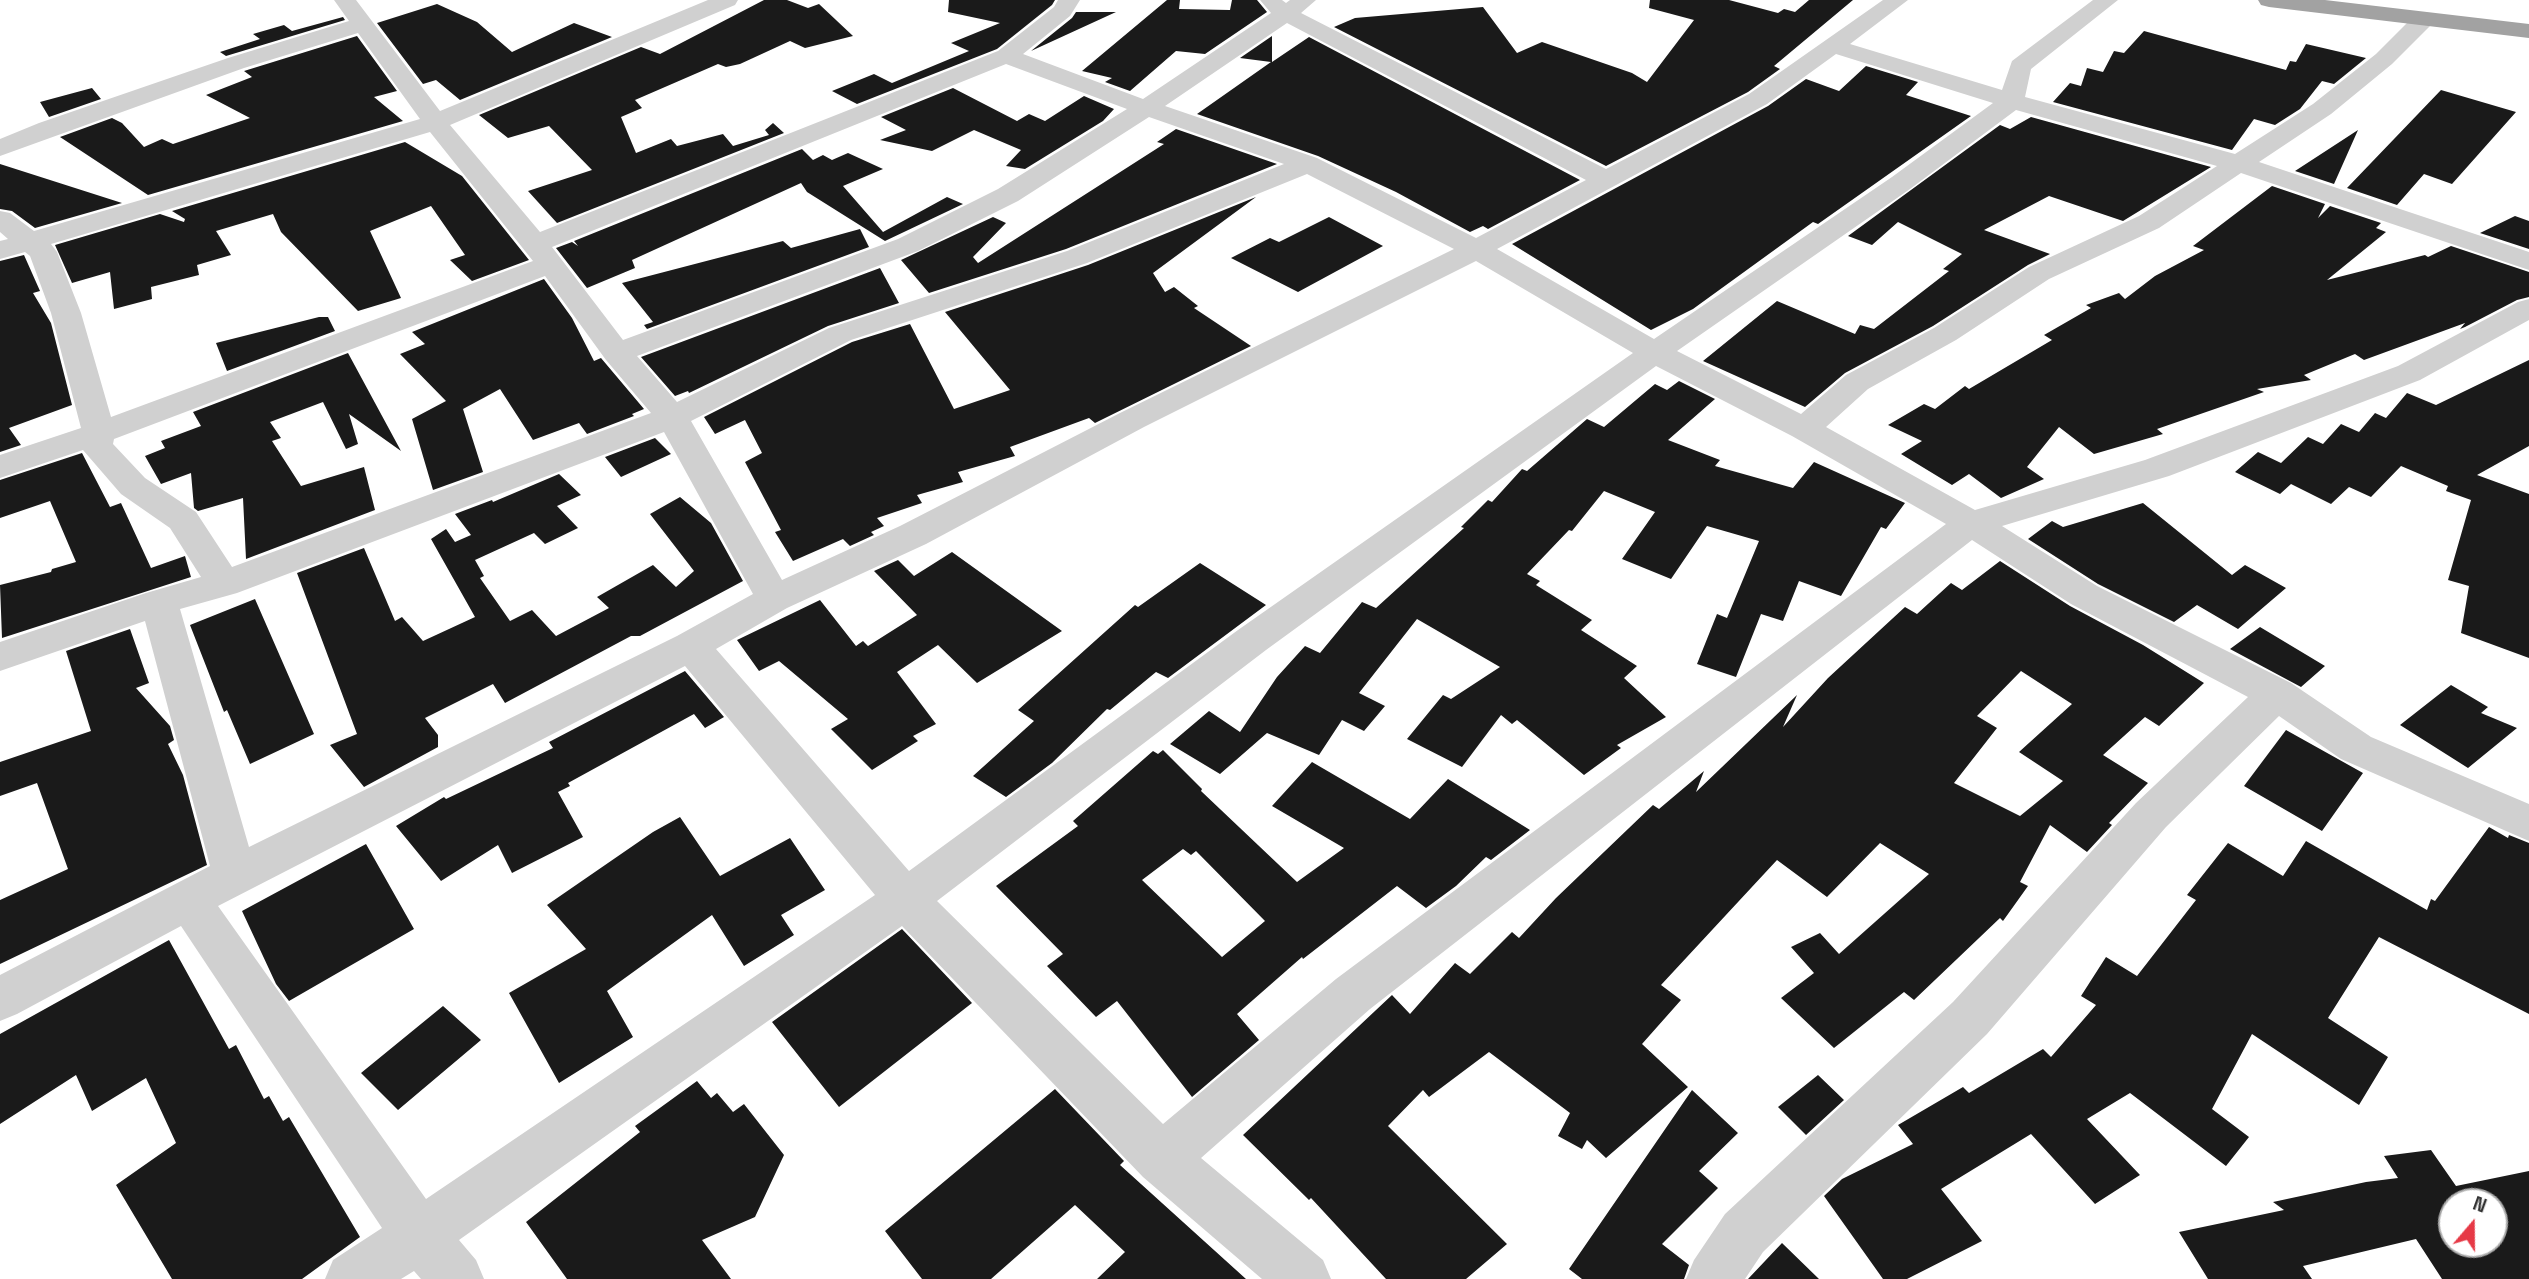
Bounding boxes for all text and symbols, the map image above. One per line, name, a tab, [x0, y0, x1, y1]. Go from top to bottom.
north arrow	[2438, 1188, 2508, 1258]
text: N	[2469, 1191, 2490, 1219]

